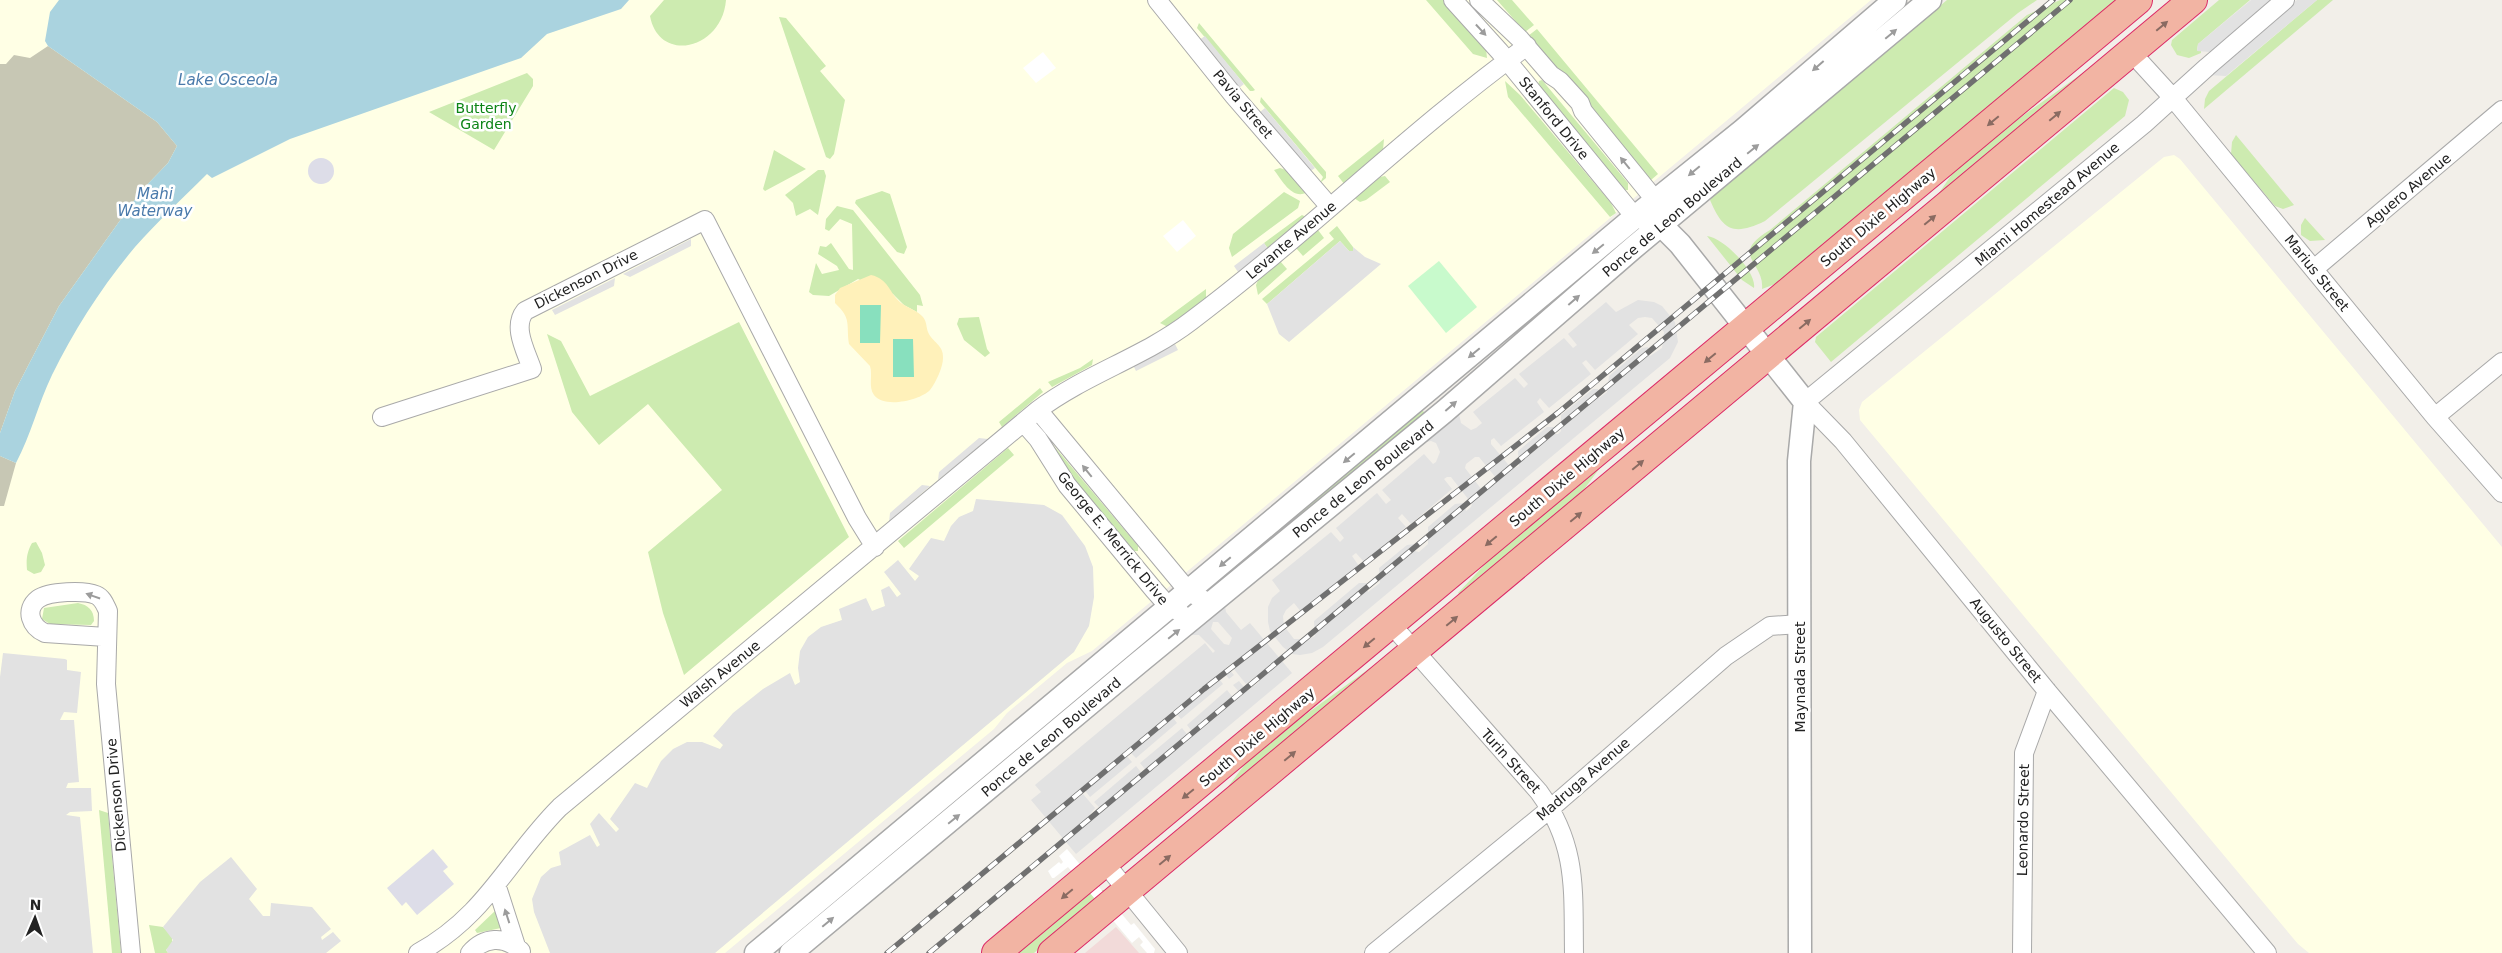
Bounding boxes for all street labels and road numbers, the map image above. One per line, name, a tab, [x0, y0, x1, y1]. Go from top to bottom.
street label: Pavia Street	[1210, 67, 1276, 142]
street label: Stanford Drive	[1516, 74, 1592, 162]
street label: Miami Homestead Avenue	[1972, 139, 2122, 269]
street label: Aguero Avenue	[2362, 150, 2454, 230]
street label: Ponce de Leon Boulevard	[1599, 154, 1745, 280]
street label: South Dixie Highway	[1817, 164, 1939, 270]
street label: Levante Avenue	[1243, 198, 1339, 282]
street label: Marius Street	[2281, 232, 2353, 315]
street label: Dickenson Drive	[532, 246, 640, 312]
street label: Ponce de Leon Boulevard	[1289, 417, 1437, 541]
street label: South Dixie Highway	[1506, 424, 1628, 530]
street label: George E. Merrick Drive	[1054, 468, 1172, 608]
street label: Augusto Street	[1967, 594, 2045, 686]
street label: Maynada Street	[1792, 621, 1808, 732]
street label: Walsh Avenue	[677, 637, 763, 711]
street label: Ponce de Leon Boulevard	[978, 674, 1124, 800]
street label: South Dixie Highway	[1196, 684, 1318, 790]
street label: Turin Street	[1477, 725, 1544, 797]
street label: Madruga Avenue	[1533, 734, 1633, 824]
street label: Dickenson Drive	[103, 738, 129, 852]
street label: Leonardo Street	[2014, 763, 2032, 876]

